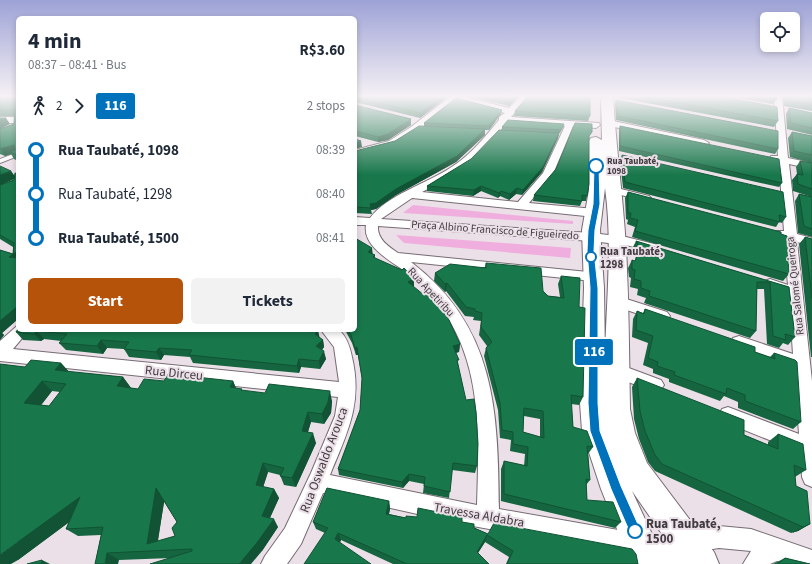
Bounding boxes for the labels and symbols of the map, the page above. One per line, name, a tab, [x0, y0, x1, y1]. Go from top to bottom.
place label: Rua Taubaté, 1098	[607, 155, 659, 178]
marker: Rua Taubaté, 1098	[588, 158, 604, 174]
street label: Praça Albino Francisco de Figueiredo	[411, 217, 579, 243]
street label: Rua Salomé Queiroga	[782, 236, 808, 336]
place label: Rua Taubaté, 1298	[600, 244, 663, 272]
marker: Rua Taubaté, 1298	[585, 251, 597, 263]
street label: Rua Apetiribu	[404, 264, 458, 320]
line badge: 116	[571, 339, 617, 365]
street label: Rua Dirceu	[144, 361, 204, 385]
street label: Rua Oswaldo Arouca	[296, 405, 352, 515]
street label: Travessa Aldabra	[432, 498, 526, 532]
place label: Rua Taubaté, 1500	[646, 515, 721, 548]
marker: Rua Taubaté, 1500	[627, 523, 643, 539]

